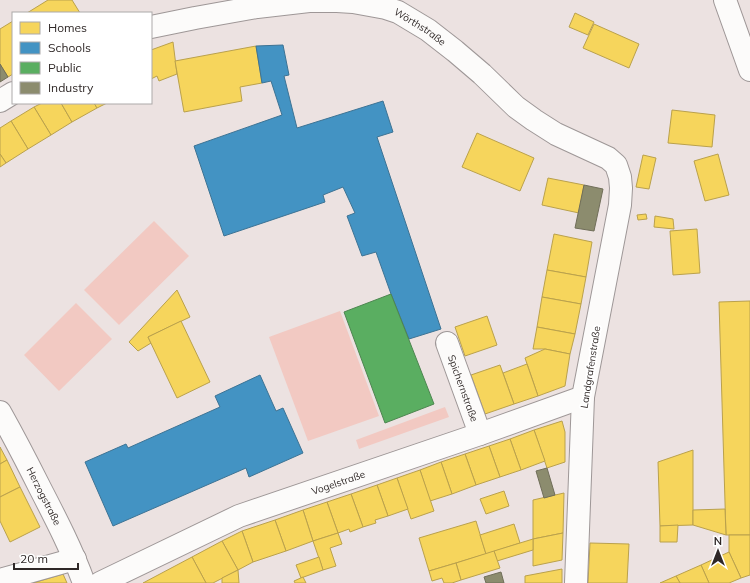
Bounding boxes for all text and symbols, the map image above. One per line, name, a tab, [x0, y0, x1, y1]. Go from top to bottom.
street label: Wörthstraße	[392, 5, 448, 49]
legend	[12, 12, 152, 104]
text: Homes	[48, 20, 87, 35]
text: Schools	[48, 40, 91, 55]
text: Public	[48, 60, 82, 75]
text: Industry	[48, 80, 94, 95]
street label: Landgrafenstraße	[578, 325, 603, 409]
street label: Spichernstraße	[445, 353, 481, 424]
street label: Herzogstraße	[24, 465, 64, 528]
street label: Vogelstraße	[310, 468, 367, 498]
north arrow	[698, 531, 738, 571]
text: N	[714, 534, 722, 548]
scale bar	[14, 545, 78, 571]
text: 20 m	[20, 551, 48, 566]

